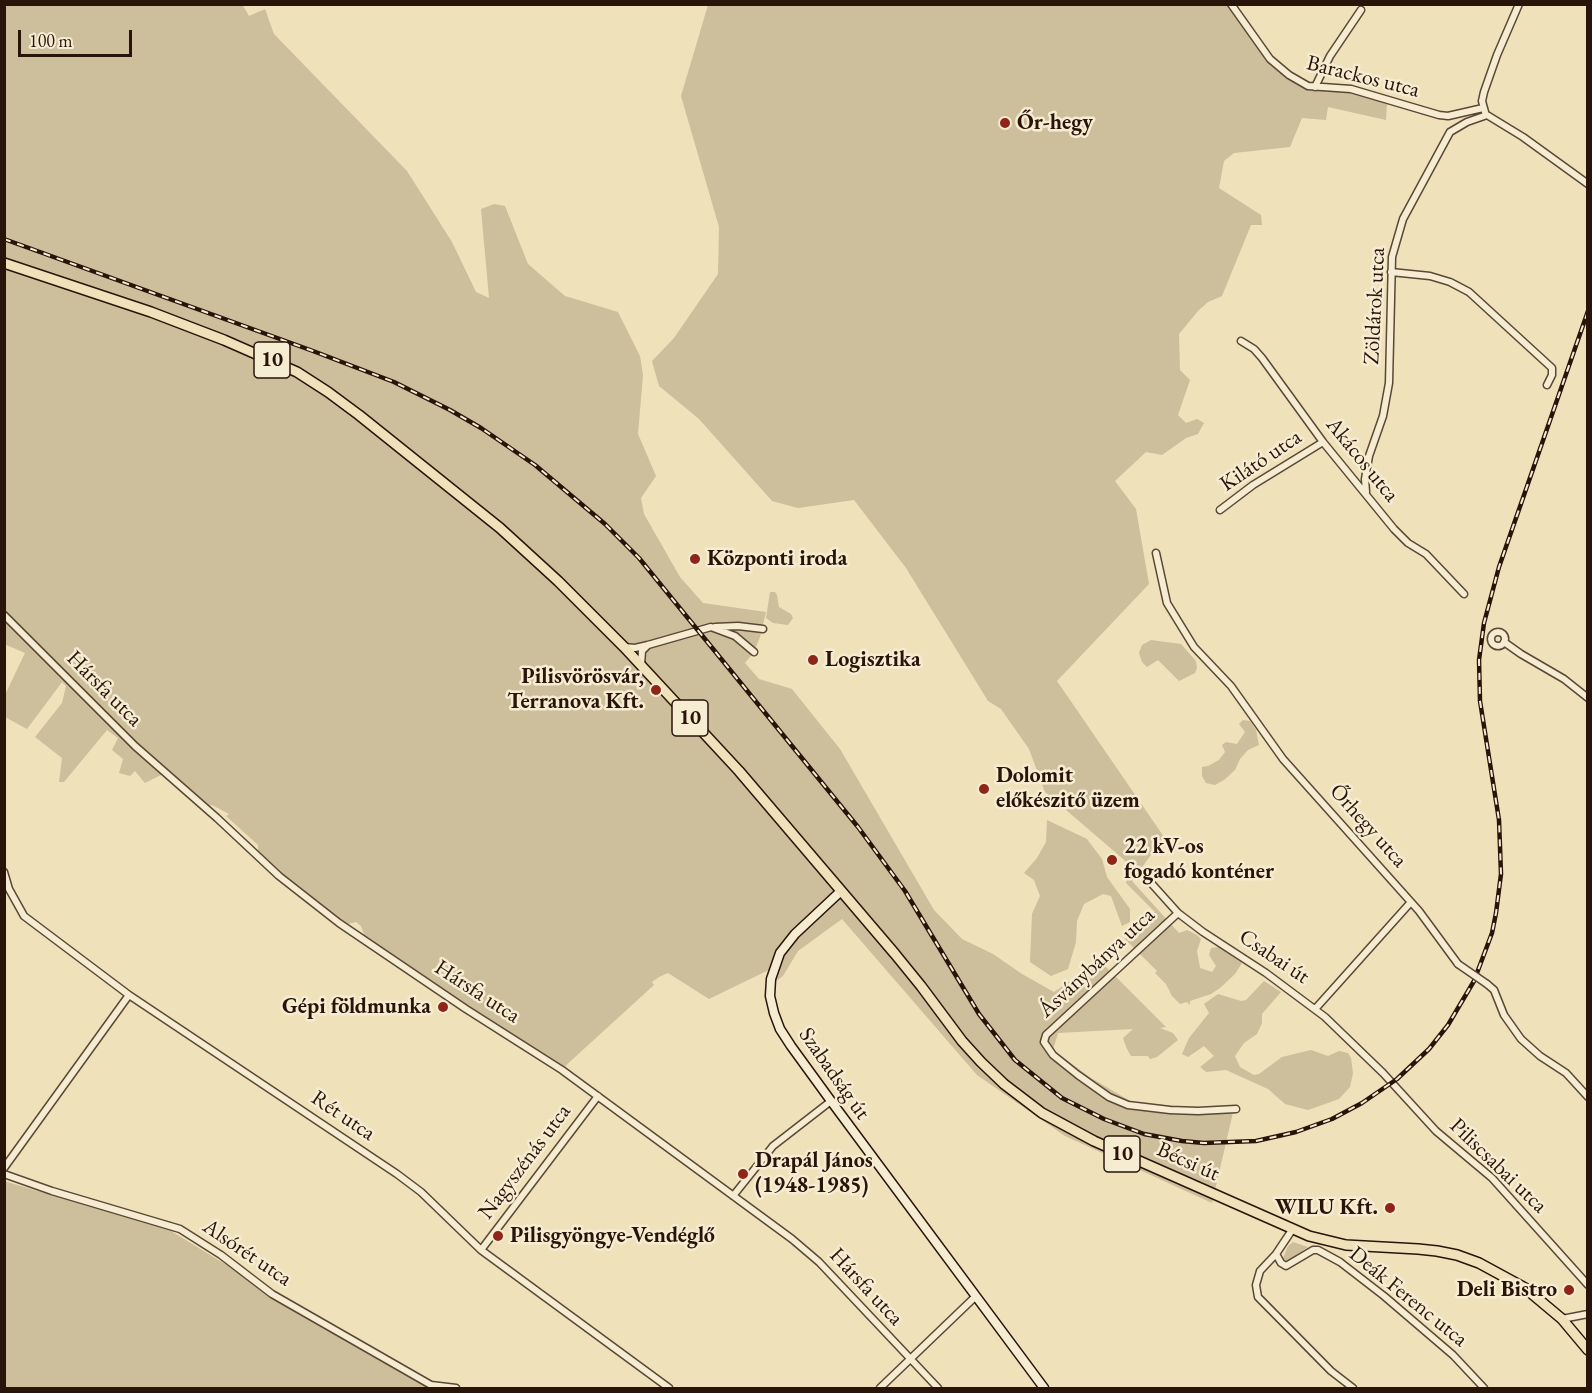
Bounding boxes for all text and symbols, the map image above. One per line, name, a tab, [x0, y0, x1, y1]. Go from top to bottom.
scale bar	[21, 18, 135, 56]
text: 100 m	[29, 29, 73, 52]
street label: Barackos utca	[1304, 50, 1422, 104]
place label: Őr-hegy	[1017, 110, 1093, 136]
marker: Őr-hegy	[998, 116, 1012, 130]
street label: Zöldárok utca	[1359, 247, 1391, 365]
road number: 10	[254, 342, 290, 378]
street label: Akácos utca	[1320, 412, 1404, 508]
street label: Kilátó utca	[1215, 424, 1307, 498]
place label: Központi iroda	[707, 546, 847, 572]
marker: Központi iroda	[688, 552, 702, 566]
street label: Hársfa utca	[61, 646, 147, 732]
place label: Logisztika	[825, 647, 921, 673]
marker: Logisztika	[806, 653, 820, 667]
place label: Pilisvörösvár, Terranova Kft.	[507, 664, 644, 716]
marker: Pilisvörösvár, Terranova Kft.	[649, 683, 663, 697]
road number: 10	[672, 700, 708, 736]
place label: Dolomit előkészitő üzem	[996, 763, 1140, 814]
street label: Őrhegy utca	[1324, 779, 1412, 873]
marker: Dolomit előkészitő üzem	[977, 782, 991, 796]
place label: 22 kV-os fogadó konténer	[1124, 834, 1274, 885]
marker: 22 kV-os fogadó konténer	[1105, 853, 1119, 867]
street label: Ásványbánya utca	[1033, 902, 1161, 1024]
street label: Csabai út	[1234, 924, 1314, 990]
street label: Hársfa utca	[429, 955, 525, 1029]
place label: Gépi földmunka	[282, 994, 431, 1020]
marker: Gépi földmunka	[436, 1000, 450, 1014]
street label: Szabadság út	[793, 1023, 875, 1125]
street label: Rét utca	[306, 1085, 380, 1147]
street label: Nagyszénás utca	[473, 1099, 577, 1225]
street label: Piliscsabai utca	[1444, 1113, 1552, 1219]
road number: 10	[1104, 1136, 1140, 1172]
street label: Bécsi út	[1153, 1137, 1223, 1187]
place label: Drapál János (1948-1985)	[755, 1148, 873, 1200]
marker: Drapál János (1948-1985)	[736, 1167, 750, 1181]
place label: WILU Kft.	[1275, 1195, 1378, 1221]
marker: WILU Kft.	[1383, 1201, 1397, 1215]
street label: Alsórét utca	[197, 1214, 297, 1292]
place label: Pilisgyöngye-Vendéglő	[510, 1223, 715, 1249]
marker: Pilisgyöngye-Vendéglő	[491, 1229, 505, 1243]
street label: Deák Ferenc utca	[1343, 1241, 1473, 1353]
street label: Hársfa utca	[823, 1243, 909, 1331]
place label: Deli Bistro	[1457, 1277, 1557, 1303]
marker: Deli Bistro	[1562, 1283, 1576, 1297]

